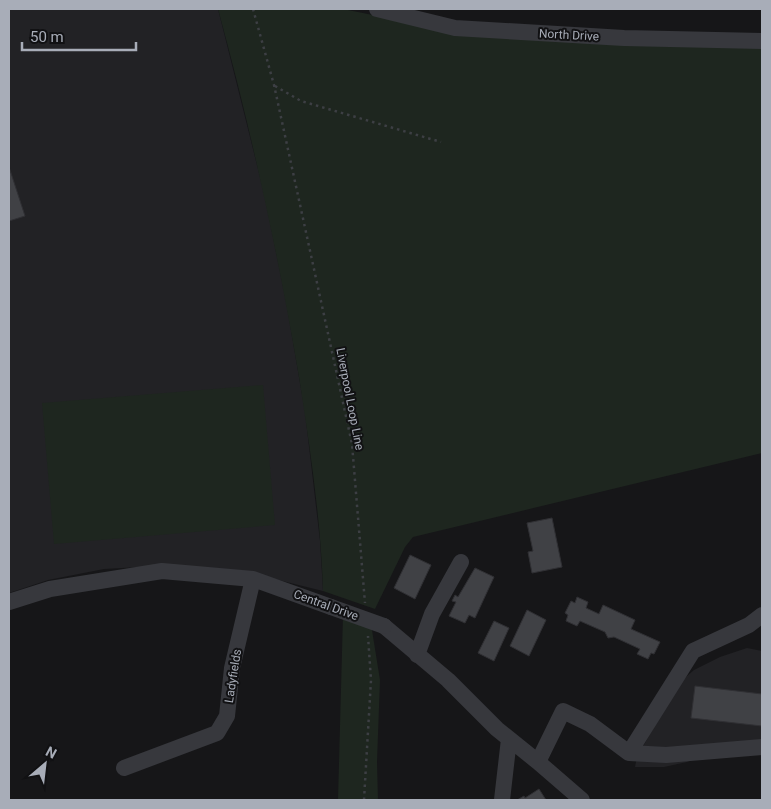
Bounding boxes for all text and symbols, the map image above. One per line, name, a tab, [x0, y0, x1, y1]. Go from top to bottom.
scale bar	[22, 20, 136, 52]
street label: North Drive	[539, 26, 599, 44]
text: 50 m	[30, 28, 64, 46]
street label: Liverpool Loop Line	[333, 347, 367, 451]
street label: Central Drive	[292, 587, 360, 623]
street label: Ladyfields	[222, 648, 244, 704]
north arrow	[20, 739, 70, 789]
text: N	[43, 743, 59, 762]

